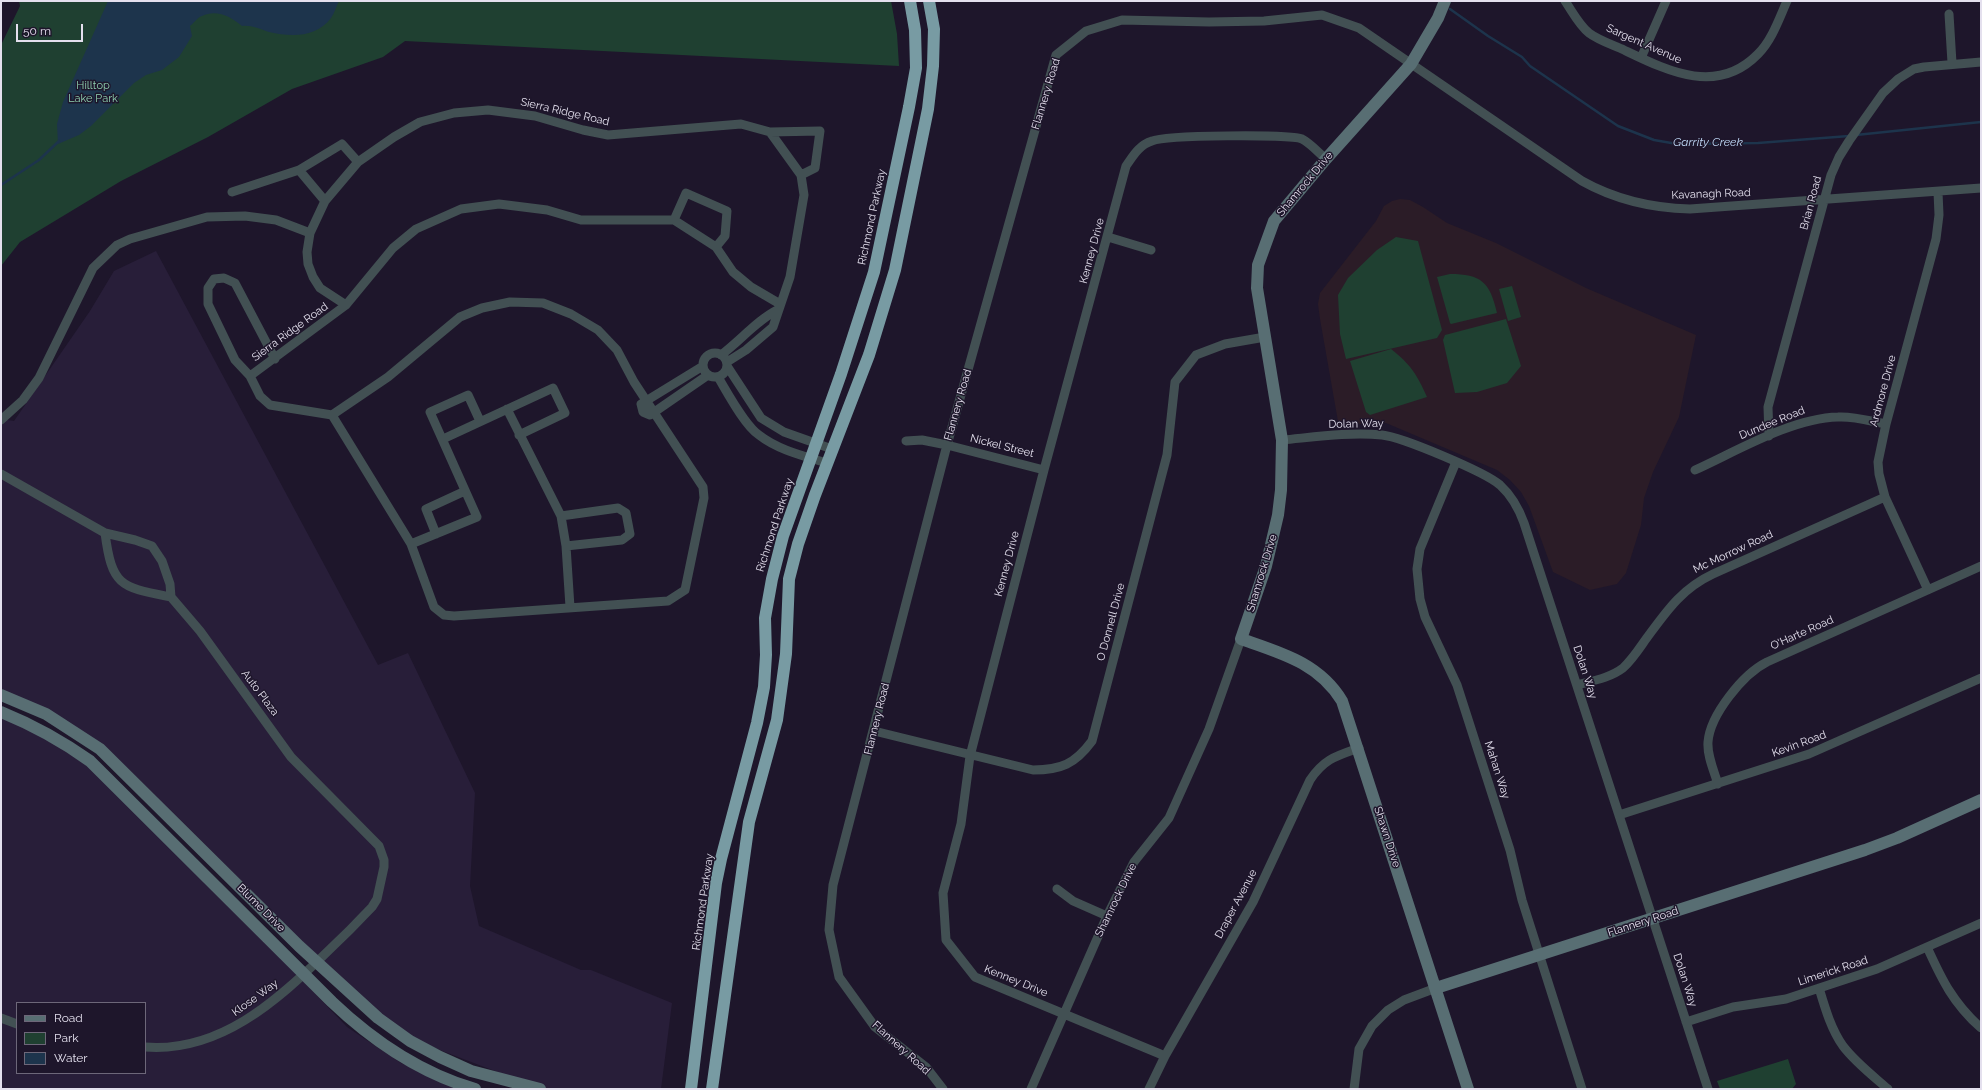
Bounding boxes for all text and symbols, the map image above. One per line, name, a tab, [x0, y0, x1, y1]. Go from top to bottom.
scale bar	[18, 16, 85, 42]
street label: Sargent Avenue	[1604, 21, 1684, 67]
text: 50 m	[23, 24, 51, 38]
street label: Flannery Road	[1029, 57, 1063, 131]
park label: Hilltop Lake Park	[68, 79, 118, 105]
street label: Sierra Ridge Road	[519, 95, 611, 129]
water label: Garrity Creek	[1673, 135, 1743, 149]
street label: Shamrock Drive	[1274, 149, 1336, 219]
street label: Richmond Parkway	[855, 168, 889, 266]
street label: Brian Road	[1797, 175, 1825, 231]
street label: Kavanagh Road	[1671, 186, 1751, 202]
street label: Kenney Drive	[1077, 217, 1107, 285]
street label: Sierra Ridge Road	[249, 300, 331, 364]
street label: Ardmore Drive	[1867, 354, 1899, 428]
street label: Flannery Road	[941, 368, 975, 442]
street label: Dundee Road	[1737, 404, 1807, 442]
street label: Dolan Way	[1328, 417, 1384, 431]
street label: Nickel Street	[969, 432, 1035, 460]
street label: Richmond Parkway	[754, 476, 796, 574]
street label: Mc Morrow Road	[1691, 528, 1775, 576]
street label: Kenney Drive	[992, 530, 1022, 598]
street label: Shamrock Drive	[1244, 533, 1280, 613]
street label: O Donnell Drive	[1094, 582, 1128, 662]
street label: O'Harte Road	[1768, 613, 1836, 653]
street label: Dolan Way	[1570, 644, 1600, 700]
street label: Auto Plaza	[238, 667, 282, 719]
street label: Flannery Road	[862, 682, 892, 756]
street label: Kevin Road	[1770, 728, 1828, 760]
street label: Mahan Way	[1481, 739, 1513, 801]
street label: Shawn Drive	[1371, 805, 1403, 869]
street label: Richmond Parkway	[690, 853, 716, 951]
street label: Shamrock Drive	[1092, 861, 1140, 939]
street label: Draper Avenue	[1212, 867, 1260, 941]
street label: Blume Drive	[234, 881, 288, 935]
street label: Flannery Road	[1606, 904, 1680, 940]
street label: Dolan Way	[1670, 952, 1700, 1008]
street label: Limerick Road	[1796, 953, 1870, 989]
street label: Kenney Drive	[982, 962, 1050, 1000]
street label: Klose Way	[229, 977, 281, 1019]
legend	[16, 1002, 146, 1074]
text: Road	[54, 1011, 83, 1025]
street label: Flannery Road	[869, 1018, 933, 1078]
text: Park	[54, 1031, 79, 1045]
text: Water	[54, 1051, 88, 1065]

